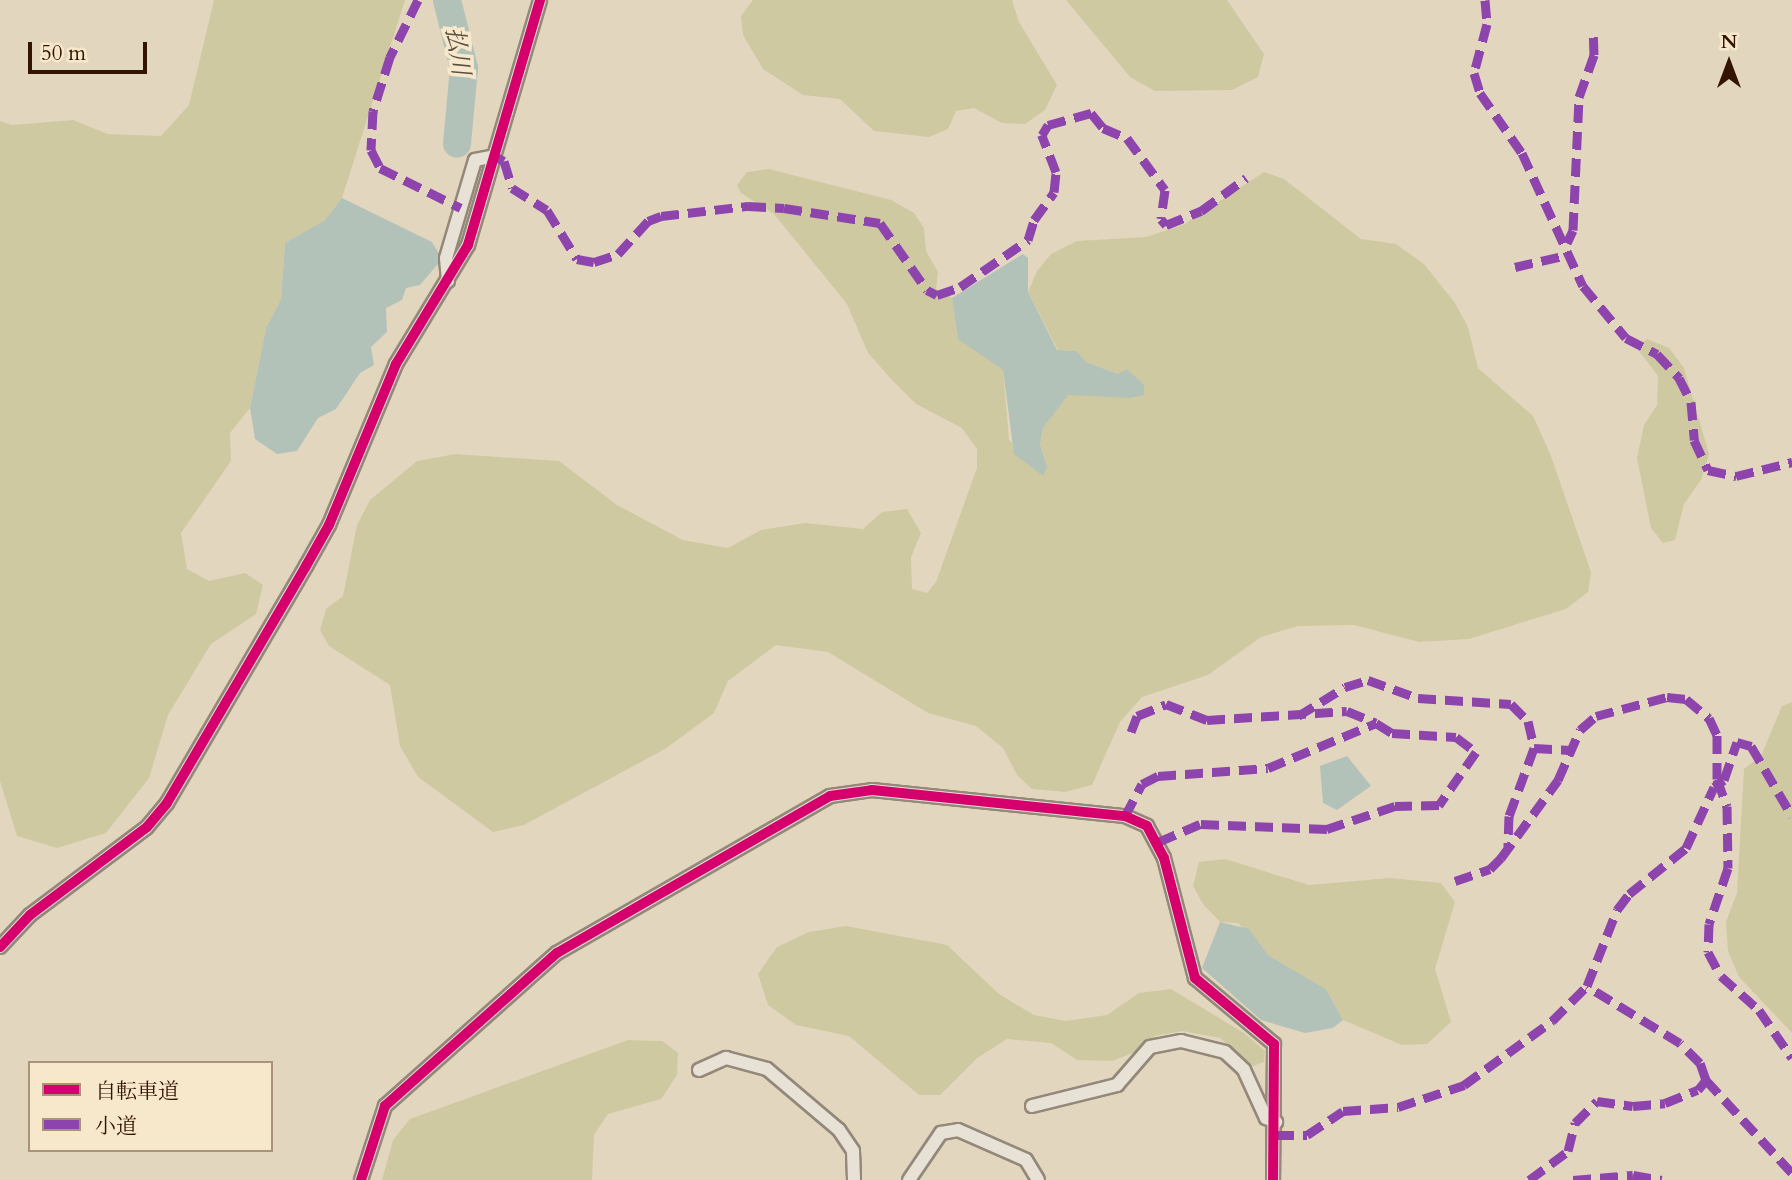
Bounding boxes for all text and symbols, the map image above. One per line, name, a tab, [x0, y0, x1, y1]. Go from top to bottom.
water label: 払川	[439, 25, 475, 77]
scale bar	[32, 28, 150, 72]
north arrow	[1694, 28, 1764, 98]
text: N	[1721, 29, 1737, 55]
text: 50 m	[41, 39, 86, 68]
legend	[28, 1061, 273, 1152]
text: 自転車道	[95, 1077, 179, 1106]
text: 小道	[95, 1112, 137, 1141]

